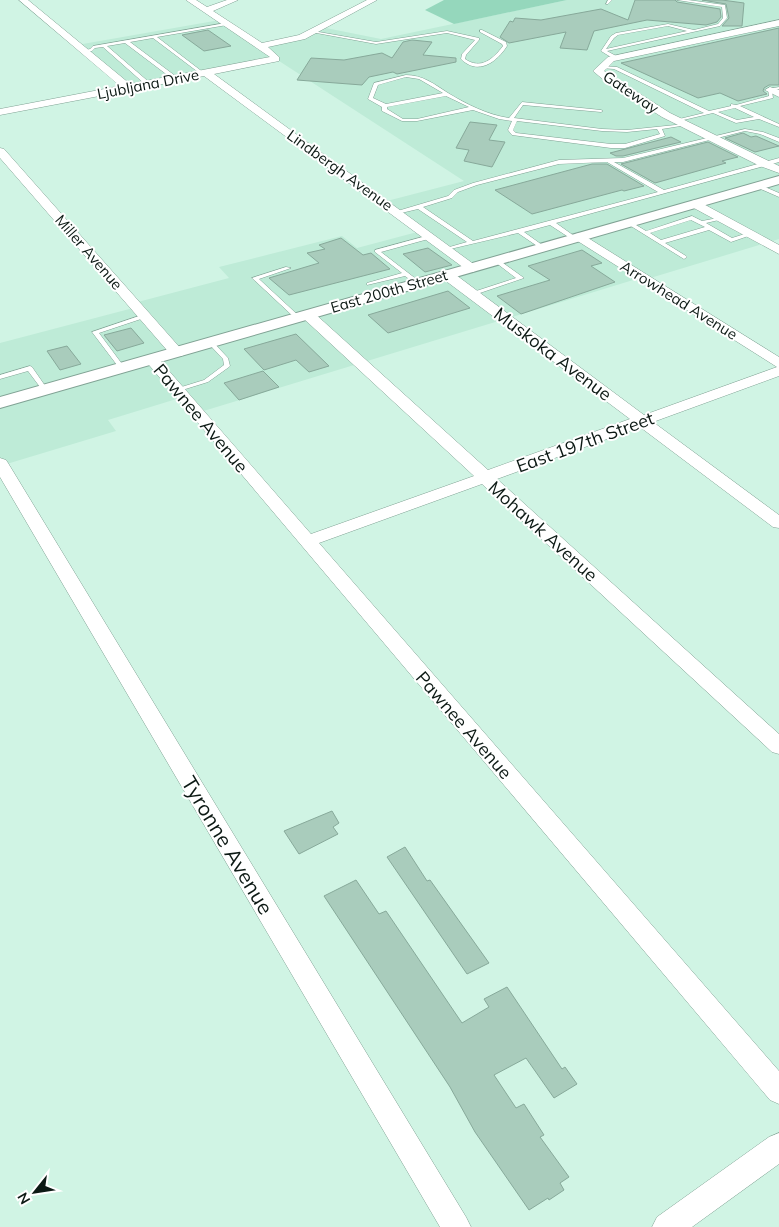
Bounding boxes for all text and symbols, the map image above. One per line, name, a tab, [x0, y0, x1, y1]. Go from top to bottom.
street label: Ljubljana Drive	[95, 65, 201, 103]
street label: Gateway	[600, 67, 662, 118]
street label: Lindbergh Avenue	[283, 125, 397, 215]
street label: Miller Avenue	[51, 211, 127, 293]
street label: Arrowhead Avenue	[617, 256, 741, 344]
street label: East 200th Street	[328, 265, 450, 317]
street label: Muskoka Avenue	[490, 302, 616, 406]
street label: Pawnee Avenue	[149, 359, 253, 477]
street label: East 197th Street	[513, 406, 657, 478]
street label: Mohawk Avenue	[484, 476, 602, 586]
street label: Pawnee Avenue	[411, 666, 517, 784]
street label: Tyronne Avenue	[177, 771, 279, 919]
north arrow	[10, 1167, 60, 1217]
text: N	[13, 1189, 34, 1208]

